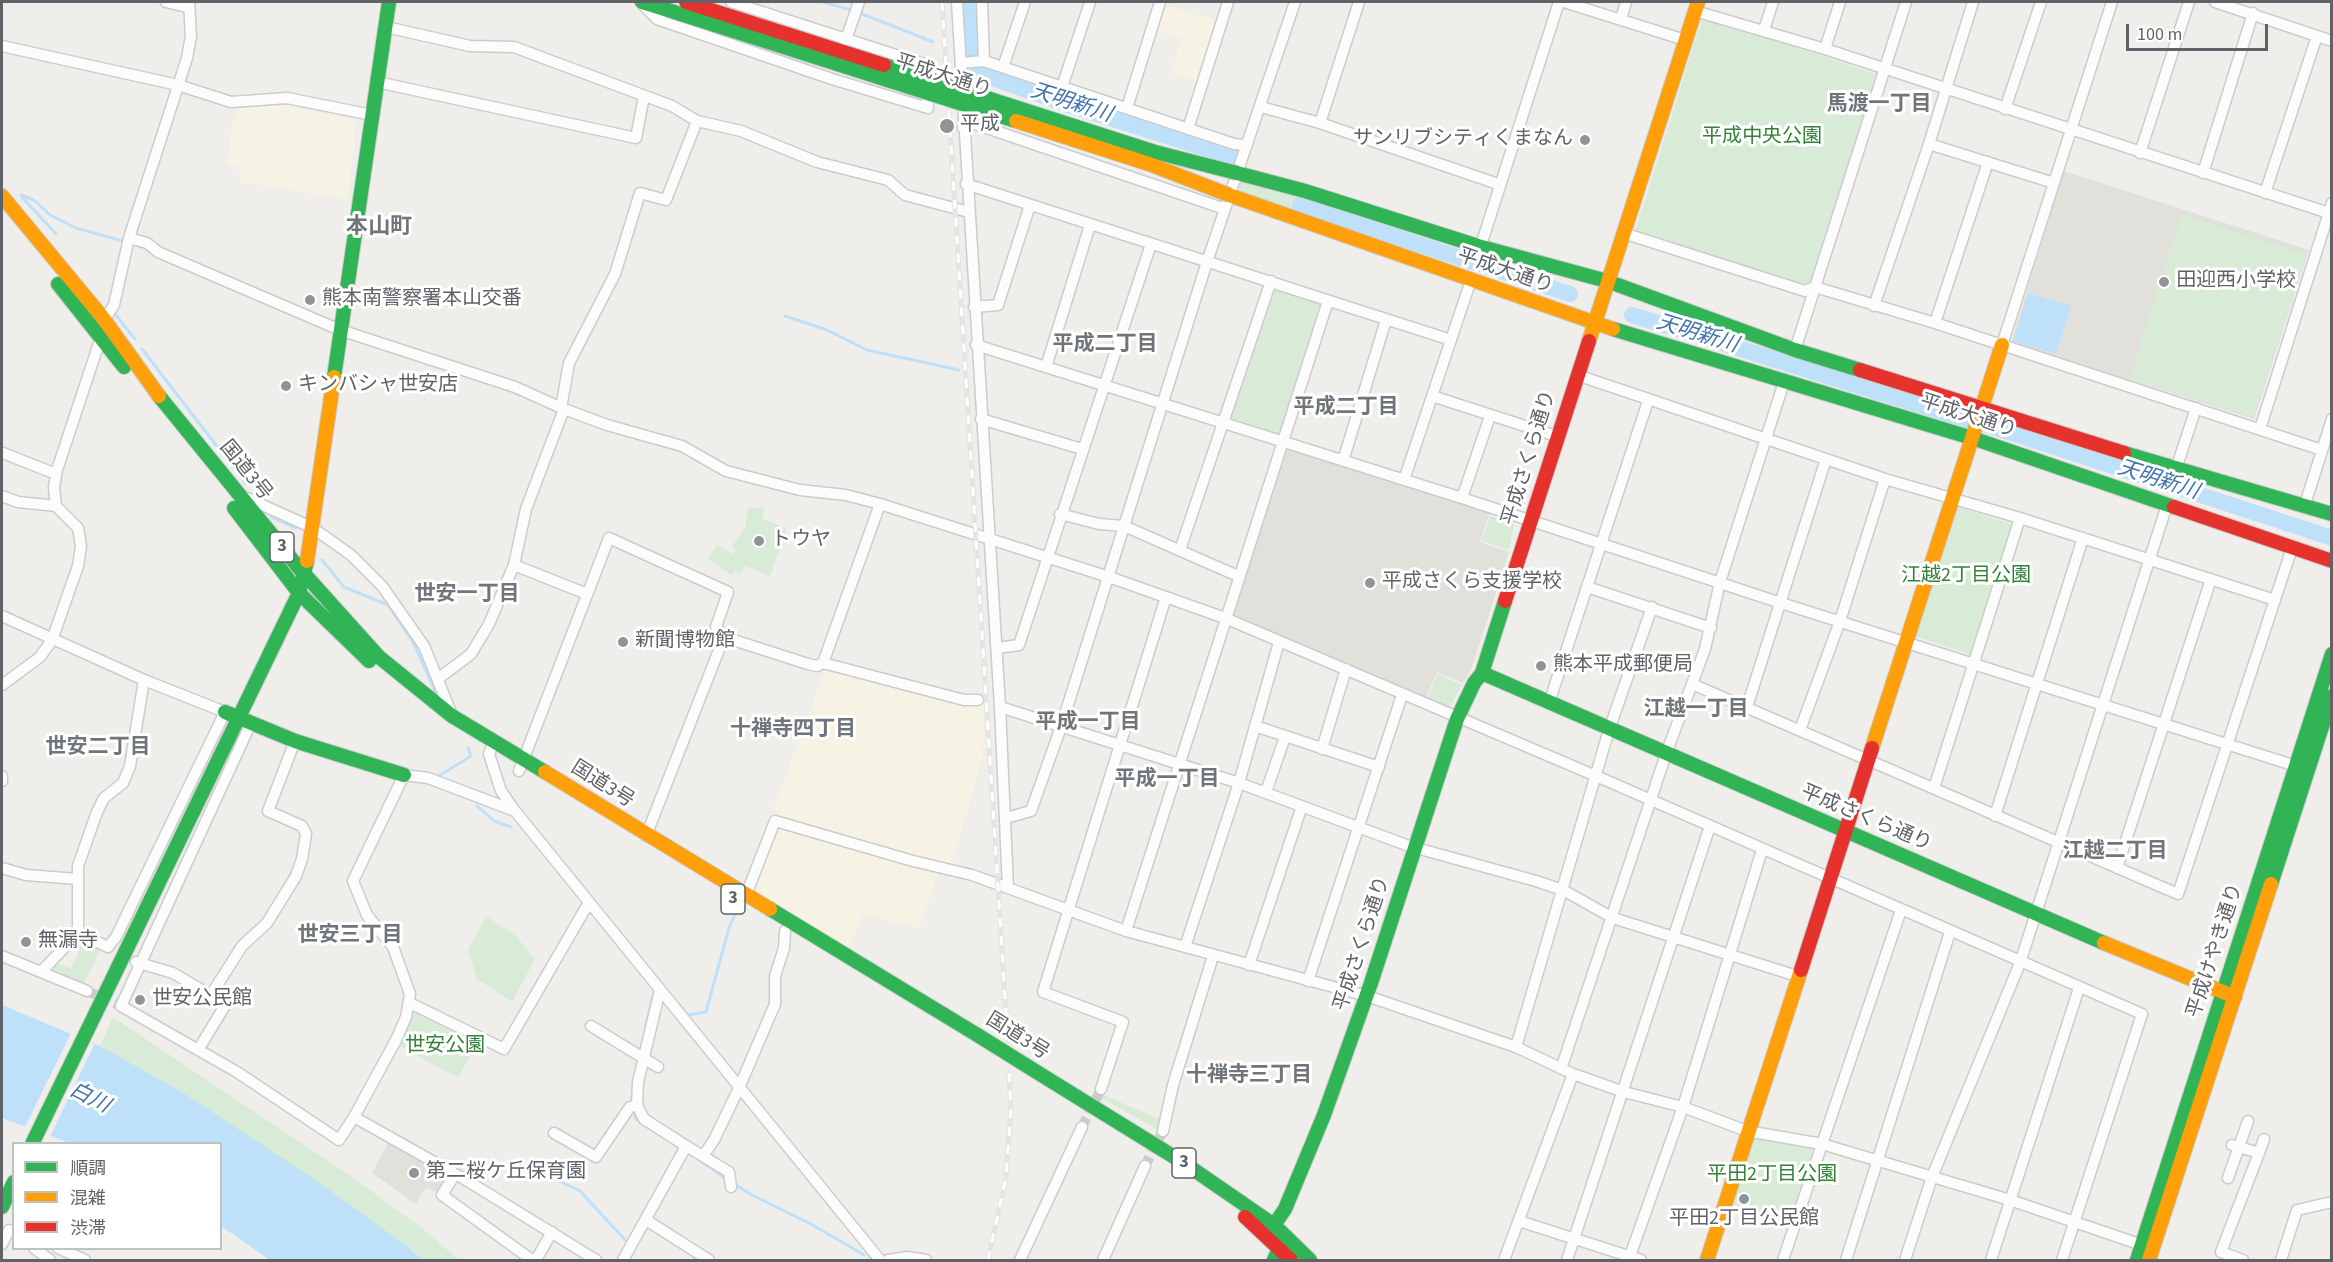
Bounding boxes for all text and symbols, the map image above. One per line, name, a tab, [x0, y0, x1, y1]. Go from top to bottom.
scale bar	[2129, 12, 2272, 50]
text: 100 m	[2137, 22, 2182, 47]
street label: 平成大通り	[892, 50, 994, 104]
water label: 天明新川	[1027, 79, 1115, 129]
district label: 馬渡一丁目	[1827, 92, 1931, 118]
place label: 平成	[960, 114, 1000, 138]
marker: 平成	[938, 117, 956, 135]
park label: 平成中央公園	[1702, 126, 1822, 150]
place label: サンリブシティくまなん	[1353, 128, 1573, 152]
marker: サンリブシティくまなん	[1578, 133, 1592, 147]
district label: 本山町	[346, 215, 412, 241]
street label: 平成大通り	[1454, 244, 1556, 300]
place label: 田迎西小学校	[2176, 270, 2296, 294]
marker: 田迎西小学校	[2157, 275, 2171, 289]
place label: 熊本南警察署本山交番	[322, 288, 522, 312]
marker: 熊本南警察署本山交番	[303, 293, 317, 307]
water label: 天明新川	[1653, 311, 1741, 359]
district label: 平成二丁目	[1053, 332, 1157, 358]
place label: キンバシャ世安店	[298, 374, 458, 398]
marker: キンバシャ世安店	[279, 379, 293, 393]
street label: 平成さくら通り	[1498, 388, 1562, 528]
street label: 平成大通り	[1917, 390, 2019, 444]
district label: 平成二丁目	[1294, 395, 1398, 421]
street label: 国道3号	[214, 436, 276, 506]
water label: 天明新川	[2114, 456, 2202, 506]
place label: トウヤ	[771, 529, 831, 553]
road number: 3	[270, 532, 294, 562]
marker: トウヤ	[752, 534, 766, 548]
park label: 江越2丁目公園	[1901, 565, 2031, 589]
place label: 平成さくら支援学校	[1382, 571, 1562, 595]
marker: 平成さくら支援学校	[1363, 576, 1377, 590]
district label: 世安一丁目	[415, 582, 519, 608]
place label: 新聞博物館	[635, 630, 735, 654]
marker: 新聞博物館	[616, 635, 630, 649]
place label: 熊本平成郵便局	[1553, 654, 1693, 678]
marker: 熊本平成郵便局	[1534, 659, 1548, 673]
district label: 江越一丁目	[1644, 697, 1748, 723]
district label: 平成一丁目	[1036, 710, 1140, 736]
district label: 十禅寺四丁目	[730, 717, 856, 743]
district label: 世安二丁目	[46, 735, 150, 761]
street label: 国道3号	[566, 756, 638, 814]
district label: 平成一丁目	[1115, 767, 1219, 793]
street label: 平成さくら通り	[1797, 781, 1935, 857]
district label: 江越二丁目	[2063, 839, 2167, 865]
street label: 平成さくら通り	[1330, 874, 1396, 1014]
street label: 平成けやき通り	[2183, 881, 2249, 1021]
road number: 3	[721, 884, 745, 914]
district label: 世安三丁目	[298, 923, 402, 949]
place label: 無漏寺	[38, 930, 98, 954]
marker: 無漏寺	[19, 935, 33, 949]
place label: 世安公民館	[152, 988, 252, 1012]
marker: 世安公民館	[133, 993, 147, 1007]
street label: 国道3号	[981, 1008, 1053, 1066]
park label: 世安公園	[405, 1035, 485, 1059]
district label: 十禅寺三丁目	[1186, 1063, 1312, 1089]
water label: 白川	[65, 1078, 113, 1120]
legend	[12, 1142, 222, 1250]
road number: 3	[1172, 1148, 1196, 1178]
text: 順調	[70, 1156, 106, 1181]
place label: 第二桜ケ丘保育園	[426, 1161, 586, 1185]
park label: 平田2丁目公園	[1707, 1164, 1837, 1188]
marker: 第二桜ケ丘保育園	[407, 1166, 421, 1180]
text: 混雑	[70, 1186, 106, 1211]
marker: 平田2丁目公民館	[1737, 1192, 1751, 1206]
place label: 平田2丁目公民館	[1669, 1208, 1819, 1232]
text: 渋滞	[70, 1216, 106, 1241]

